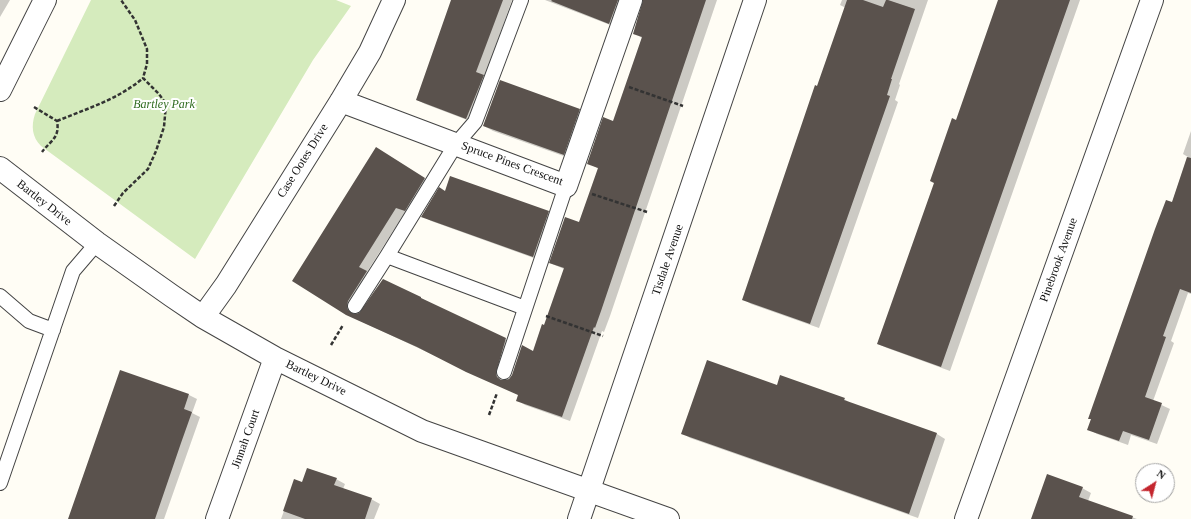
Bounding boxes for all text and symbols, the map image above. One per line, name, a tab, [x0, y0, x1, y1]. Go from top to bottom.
park label: Bartley Park	[133, 98, 195, 112]
street label: Case Ootes Drive	[274, 121, 332, 201]
street label: Spruce Pines Crescent	[459, 139, 565, 189]
street label: Bartley Drive	[14, 177, 74, 229]
street label: Pinebrook Avenue	[1037, 216, 1081, 304]
street label: Tisdale Avenue	[649, 223, 687, 297]
street label: Bartley Drive	[283, 357, 349, 399]
street label: Jinnah Court	[229, 408, 263, 470]
north arrow	[1135, 463, 1175, 503]
text: N	[1155, 467, 1168, 481]

